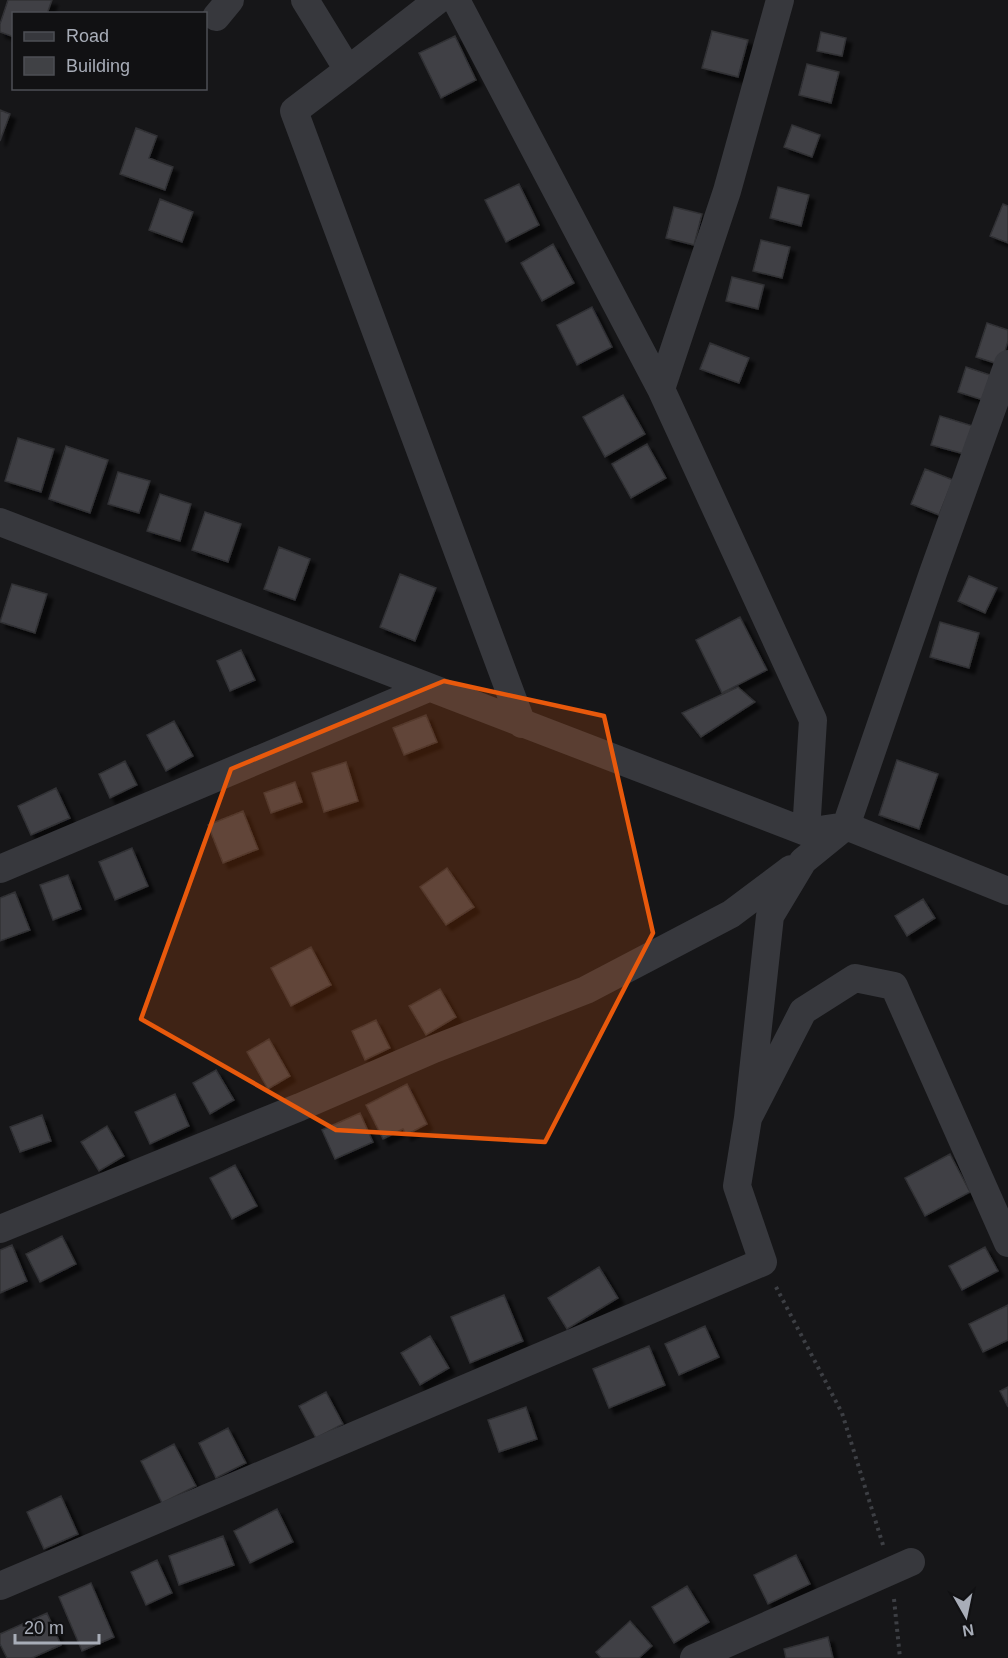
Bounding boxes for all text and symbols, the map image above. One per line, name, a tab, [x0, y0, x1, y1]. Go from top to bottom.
legend	[12, 12, 207, 90]
text: Road	[66, 26, 109, 46]
text: Building	[66, 56, 130, 76]
north arrow	[936, 1586, 996, 1646]
scale bar	[15, 1607, 99, 1645]
text: 20 m	[24, 1618, 64, 1638]
text: N	[961, 1621, 975, 1640]

